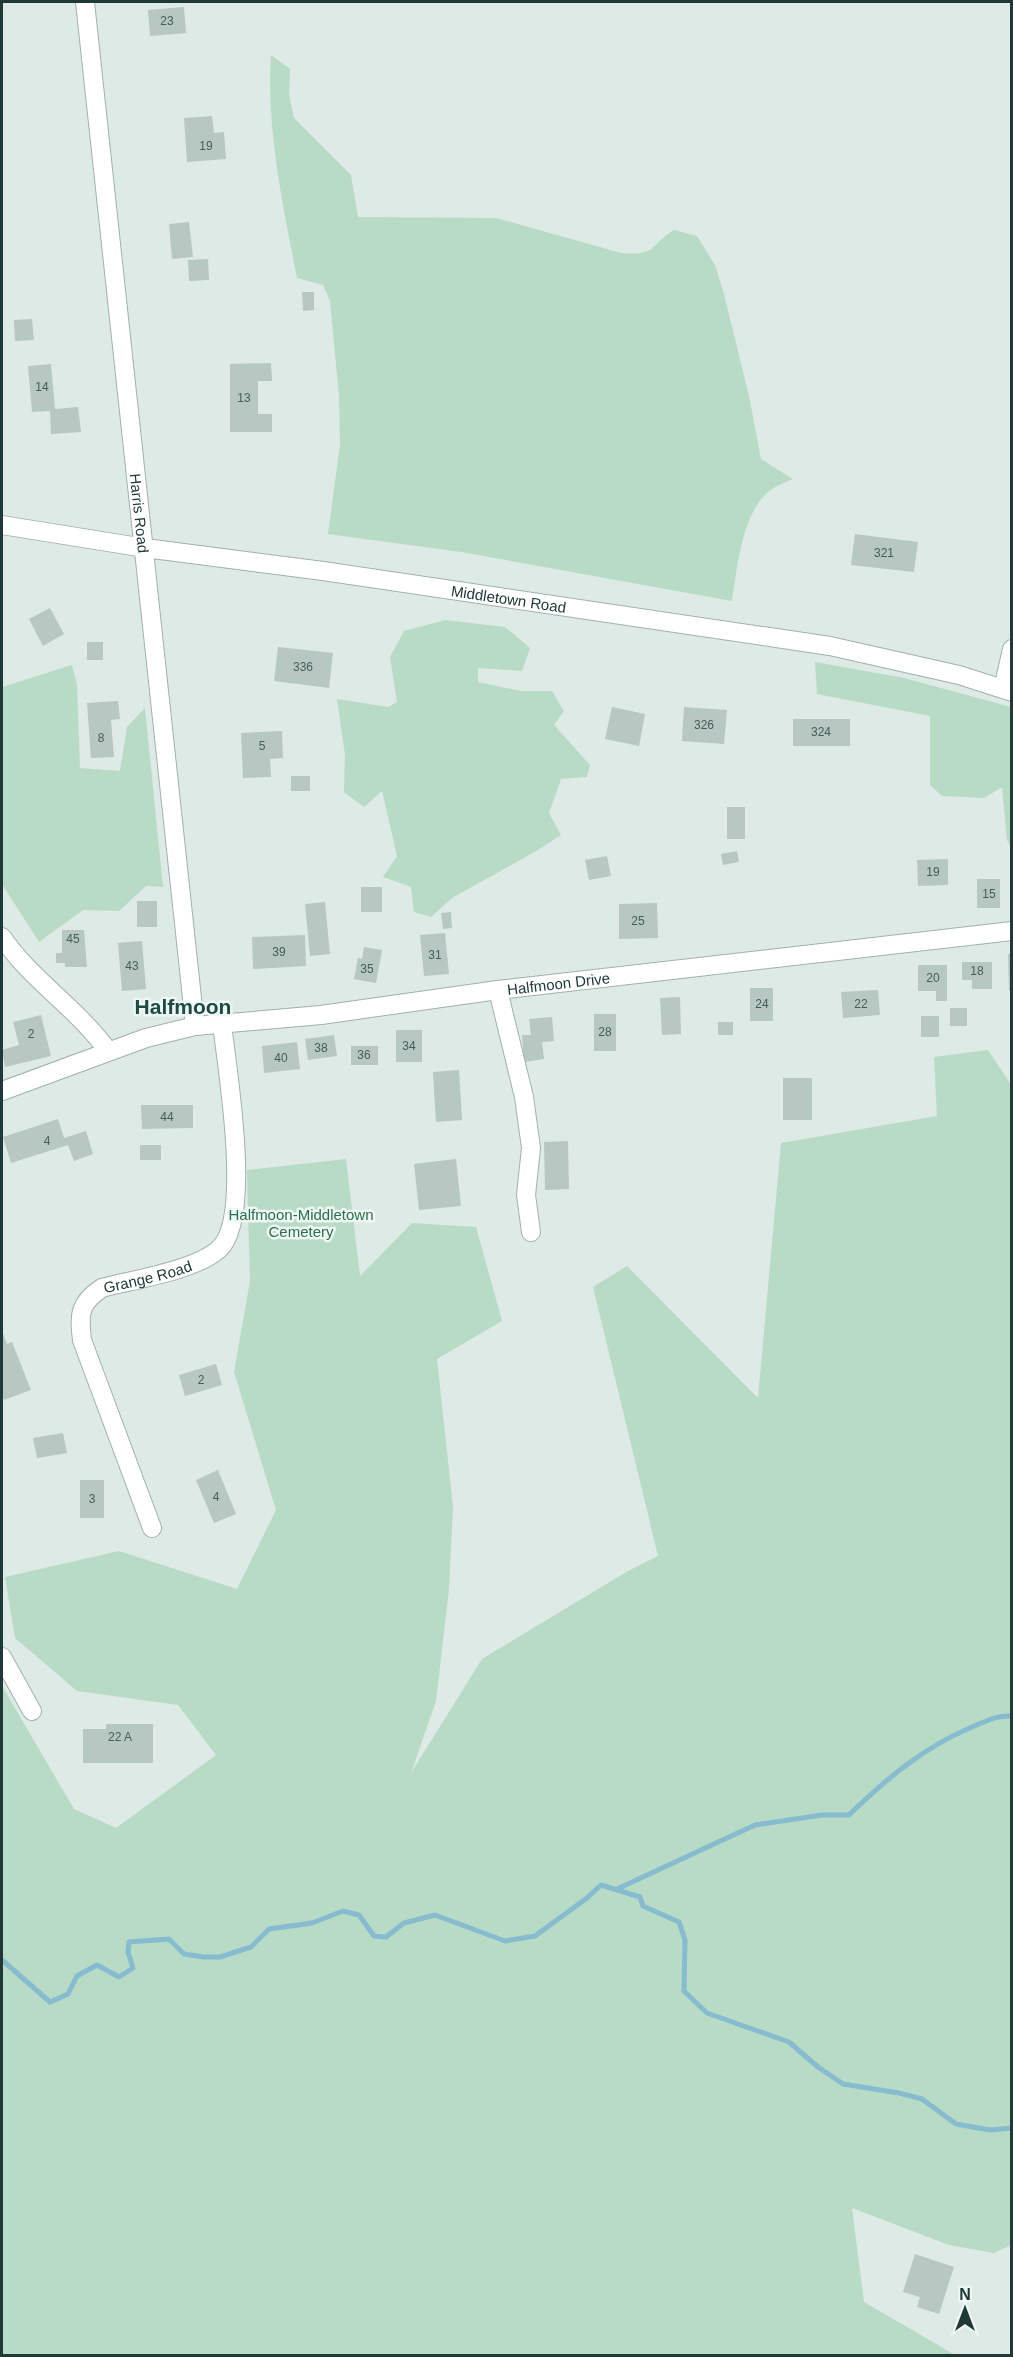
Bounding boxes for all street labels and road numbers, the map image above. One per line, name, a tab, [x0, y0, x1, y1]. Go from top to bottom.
street label: Harris Road	[127, 472, 153, 554]
street label: Middletown Road	[450, 582, 567, 615]
street label: Halfmoon Drive	[506, 969, 611, 997]
street label: Grange Road	[102, 1257, 194, 1296]

